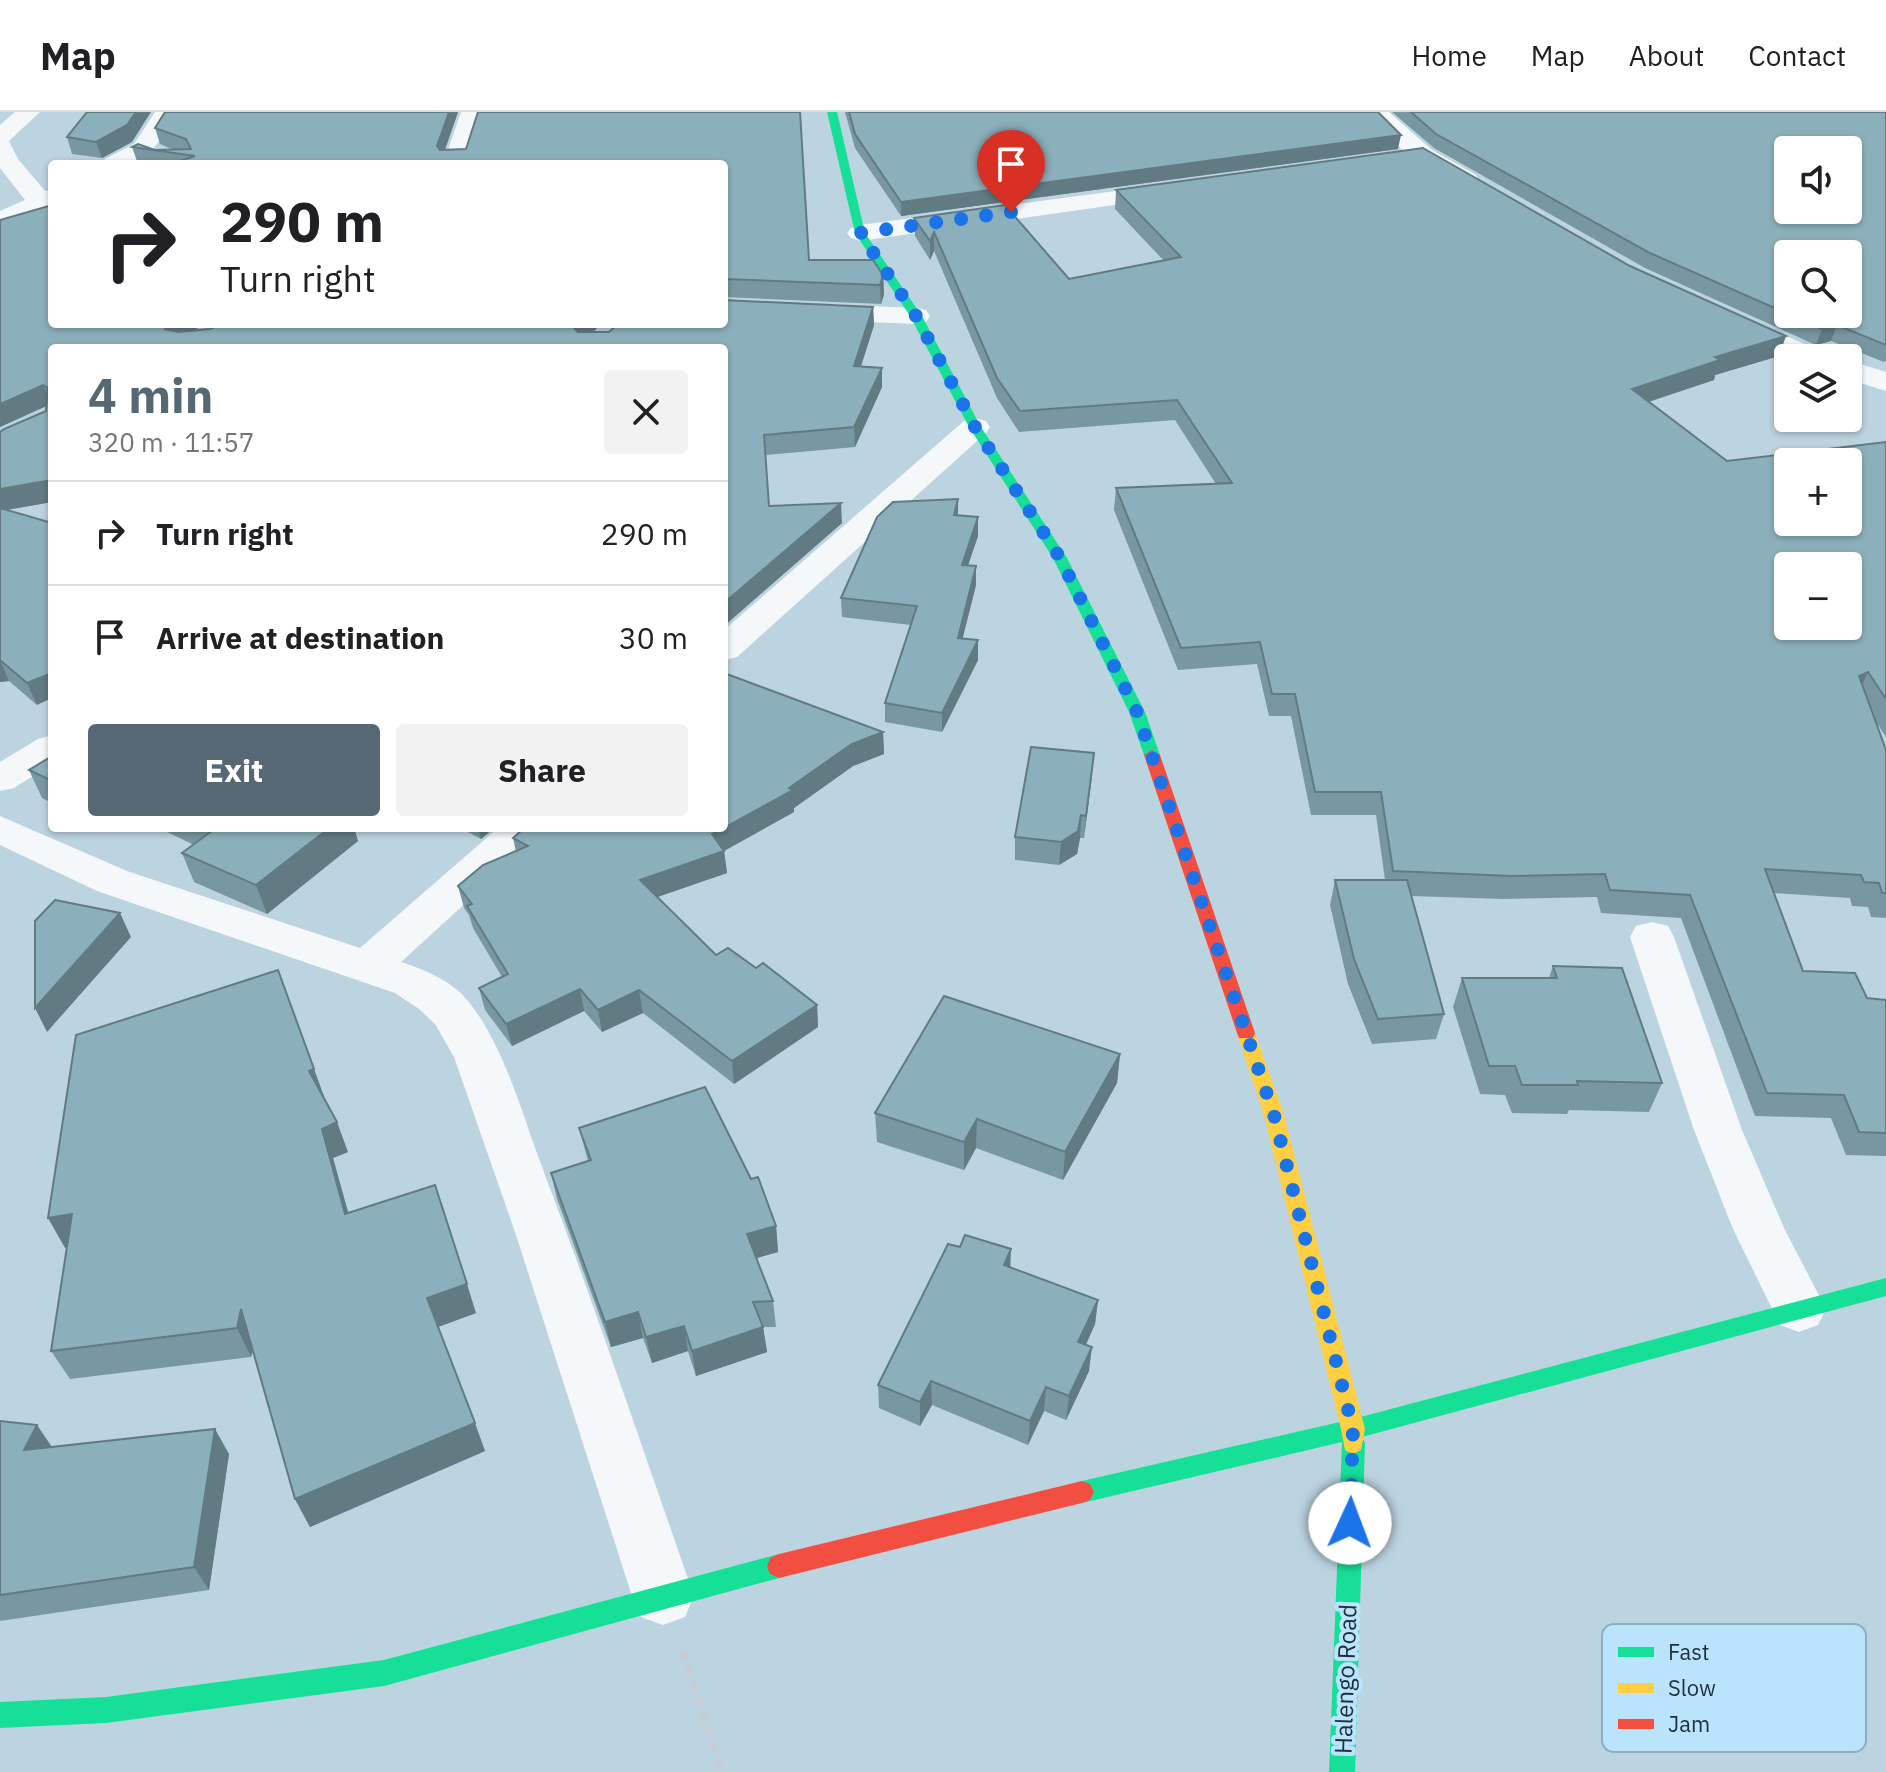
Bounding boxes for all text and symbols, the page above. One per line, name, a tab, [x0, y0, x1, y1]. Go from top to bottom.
text: Map	[40, 31, 116, 80]
text: Home	[1411, 37, 1487, 74]
text: Map	[1531, 37, 1585, 74]
text: About	[1629, 37, 1704, 74]
text: Contact	[1748, 37, 1846, 74]
pin	[977, 130, 1045, 212]
map controls	[1774, 136, 1862, 640]
button: sound	[1774, 136, 1862, 224]
icon: arrive	[989, 142, 1033, 186]
text: 290 m	[220, 185, 384, 257]
icon: right	[88, 192, 192, 296]
button: search	[1774, 240, 1862, 328]
text: Turn right	[220, 255, 376, 302]
button: layers	[1774, 344, 1862, 432]
text: 4 min	[88, 364, 213, 426]
button: close	[604, 370, 688, 454]
text: 320 m · 11:57	[88, 425, 254, 459]
button: +	[1774, 448, 1862, 536]
icon: right	[88, 511, 132, 555]
text: Turn right	[156, 514, 294, 553]
text: 290 m	[601, 514, 688, 553]
button: −	[1774, 552, 1862, 640]
icon: arrive	[88, 615, 132, 659]
text: Arrive at destination	[156, 618, 444, 657]
text: 30 m	[619, 618, 688, 657]
button: Exit	[88, 724, 380, 816]
button: Share	[396, 724, 688, 816]
position arrow	[1308, 1481, 1392, 1565]
street label: Halengo Road	[1326, 1604, 1364, 1754]
legend	[1602, 1624, 1866, 1752]
text: Fast	[1668, 1637, 1709, 1666]
text: Slow	[1668, 1673, 1716, 1702]
text: Jam	[1668, 1709, 1710, 1738]

